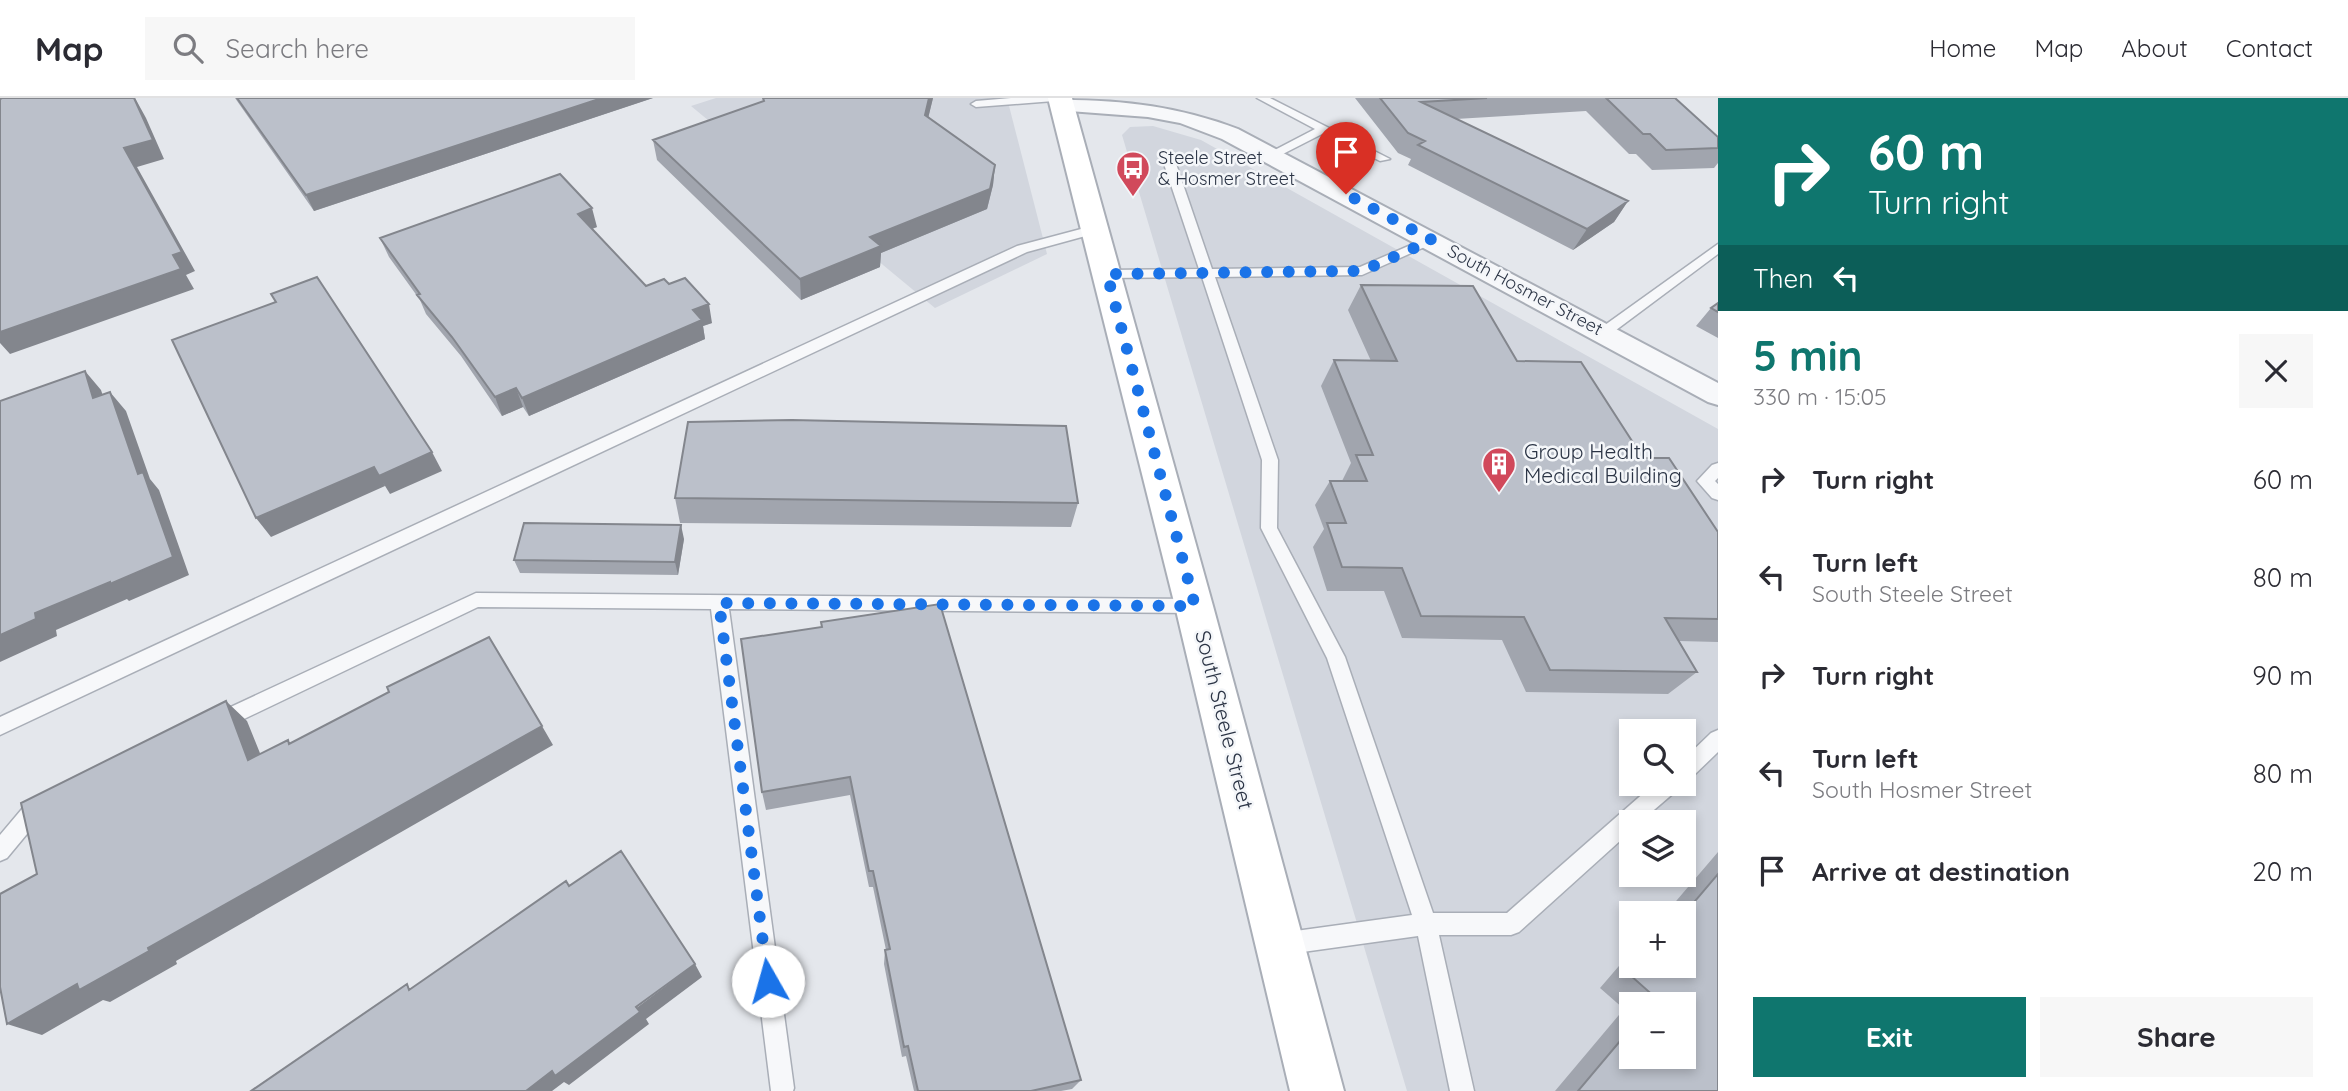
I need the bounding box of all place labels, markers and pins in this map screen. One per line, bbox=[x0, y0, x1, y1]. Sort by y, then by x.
pin bbox=[1316, 122, 1376, 194]
place label: Steele Street & Hosmer Street bbox=[1158, 146, 1295, 190]
bus stop icon: Steele Street & Hosmer Street bbox=[1114, 149, 1152, 198]
place label: Group Health Medical Building bbox=[1524, 438, 1682, 488]
building icon: Group Health Medical Building bbox=[1480, 445, 1518, 494]

